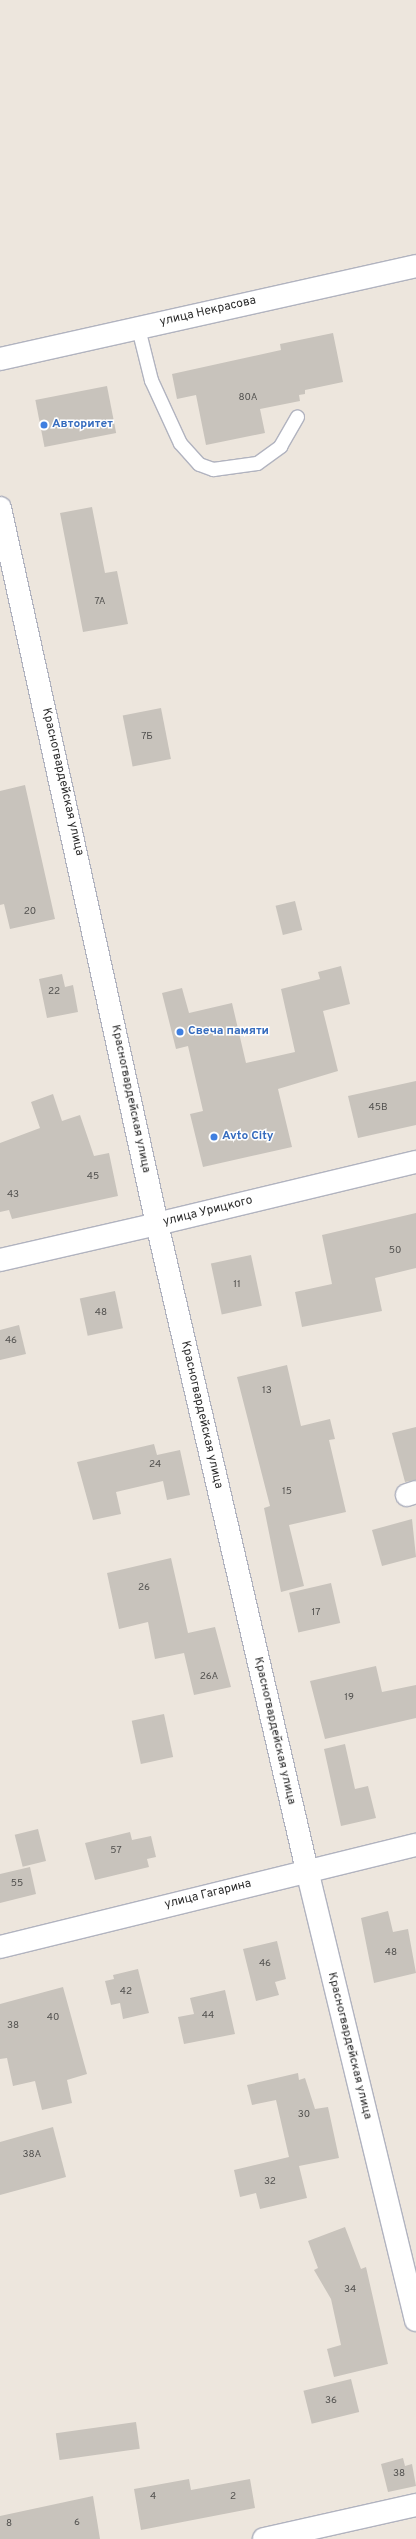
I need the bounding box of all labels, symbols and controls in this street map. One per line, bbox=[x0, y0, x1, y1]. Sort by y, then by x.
street label: улица Некрасова bbox=[158, 294, 258, 330]
house number: 80А bbox=[239, 392, 257, 404]
place label: Авторитет bbox=[52, 418, 113, 432]
marker: Авторитет bbox=[39, 420, 49, 430]
house number: 7А bbox=[95, 596, 105, 608]
street label: Красногвардейская улица bbox=[38, 707, 86, 857]
house number: 7Б bbox=[141, 731, 153, 743]
house number: 20 bbox=[24, 906, 36, 918]
house number: 22 bbox=[48, 986, 60, 998]
street label: Красногвардейская улица bbox=[107, 1024, 153, 1174]
place label: Свеча памяти bbox=[188, 1025, 269, 1039]
marker: Свеча памяти bbox=[175, 1027, 185, 1037]
house number: 45В bbox=[369, 1102, 387, 1114]
place label: Avto City bbox=[222, 1130, 274, 1144]
marker: Avto City bbox=[209, 1132, 219, 1142]
house number: 45 bbox=[87, 1171, 99, 1183]
house number: 43 bbox=[7, 1189, 19, 1201]
street label: улица Урицкого bbox=[162, 1194, 254, 1230]
house number: 50 bbox=[389, 1245, 401, 1257]
house number: 11 bbox=[233, 1279, 241, 1291]
house number: 48 bbox=[95, 1307, 107, 1319]
house number: 46 bbox=[5, 1335, 17, 1347]
street label: Красногвардейская улица bbox=[177, 1340, 225, 1490]
house number: 13 bbox=[262, 1385, 272, 1397]
house number: 24 bbox=[149, 1459, 161, 1471]
house number: 15 bbox=[282, 1486, 292, 1498]
house number: 26 bbox=[138, 1582, 150, 1594]
house number: 17 bbox=[312, 1607, 320, 1619]
street label: Красногвардейская улица bbox=[250, 1656, 298, 1806]
house number: 26А bbox=[200, 1671, 218, 1683]
house number: 19 bbox=[344, 1692, 354, 1704]
house number: 57 bbox=[110, 1845, 122, 1857]
street label: улица Гагарина bbox=[163, 1877, 253, 1913]
house number: 55 bbox=[11, 1878, 23, 1890]
house number: 48 bbox=[385, 1947, 397, 1959]
house number: 46 bbox=[259, 1958, 271, 1970]
street label: Красногвардейская улица bbox=[324, 1971, 374, 2121]
house number: 42 bbox=[120, 1986, 132, 1998]
house number: 44 bbox=[202, 2010, 214, 2022]
house number: 40 bbox=[47, 2012, 59, 2024]
house number: 38 bbox=[7, 2020, 19, 2032]
house number: 30 bbox=[298, 2109, 310, 2121]
house number: 38А bbox=[23, 2149, 41, 2161]
house number: 32 bbox=[264, 2176, 276, 2188]
house number: 34 bbox=[344, 2284, 356, 2296]
house number: 36 bbox=[325, 2395, 337, 2407]
house number: 38 bbox=[393, 2468, 405, 2480]
house number: 4 bbox=[150, 2491, 156, 2503]
house number: 2 bbox=[230, 2491, 236, 2503]
house number: 6 bbox=[74, 2517, 80, 2529]
house number: 8 bbox=[6, 2518, 12, 2530]

